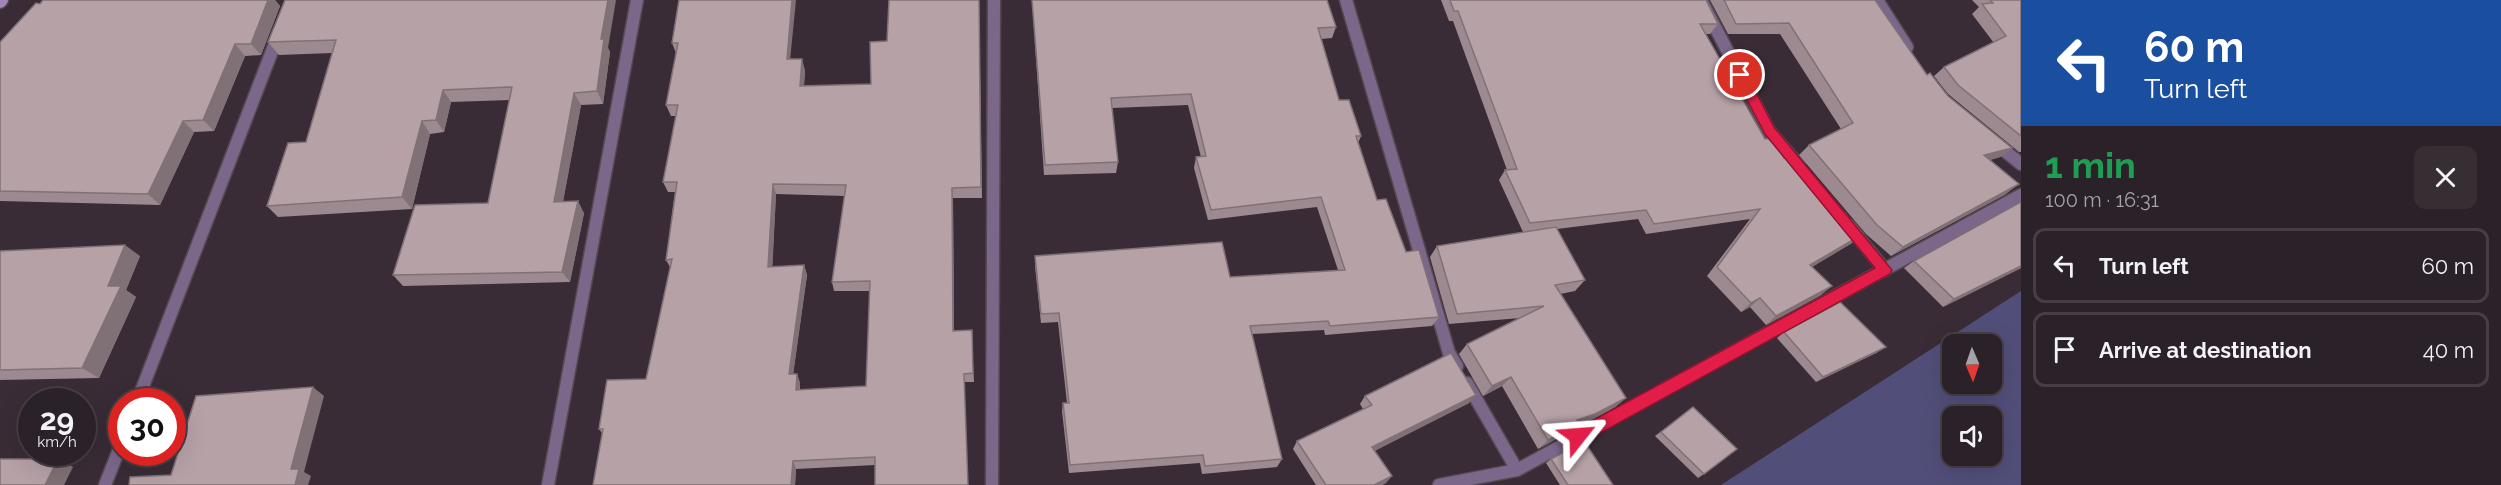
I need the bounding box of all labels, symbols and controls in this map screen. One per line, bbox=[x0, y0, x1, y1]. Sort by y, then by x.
text: 60 m bbox=[2144, 23, 2244, 72]
icon: left bbox=[2045, 24, 2123, 102]
pin bbox=[1714, 49, 1765, 100]
icon: arrive bbox=[1723, 58, 1756, 91]
text: Turn left bbox=[2144, 73, 2247, 104]
text: 1 min bbox=[2045, 144, 2136, 186]
button: close bbox=[2414, 146, 2477, 209]
text: 100 m · 16:31 bbox=[2045, 188, 2159, 212]
icon: left bbox=[2048, 249, 2081, 282]
text: Turn left bbox=[2099, 253, 2189, 279]
text: 60 m bbox=[2421, 253, 2474, 279]
icon: arrive bbox=[2048, 333, 2081, 366]
north arrow bbox=[1942, 334, 2002, 394]
map controls bbox=[1942, 334, 2002, 466]
text: Arrive at destination bbox=[2099, 337, 2312, 363]
text: 40 m bbox=[2423, 337, 2474, 363]
speed limit sign: 30 bbox=[108, 388, 186, 466]
text: 29 bbox=[40, 402, 74, 437]
position arrow bbox=[1546, 404, 1610, 468]
button: sound bbox=[1942, 406, 2002, 466]
text: km/h bbox=[37, 433, 77, 451]

